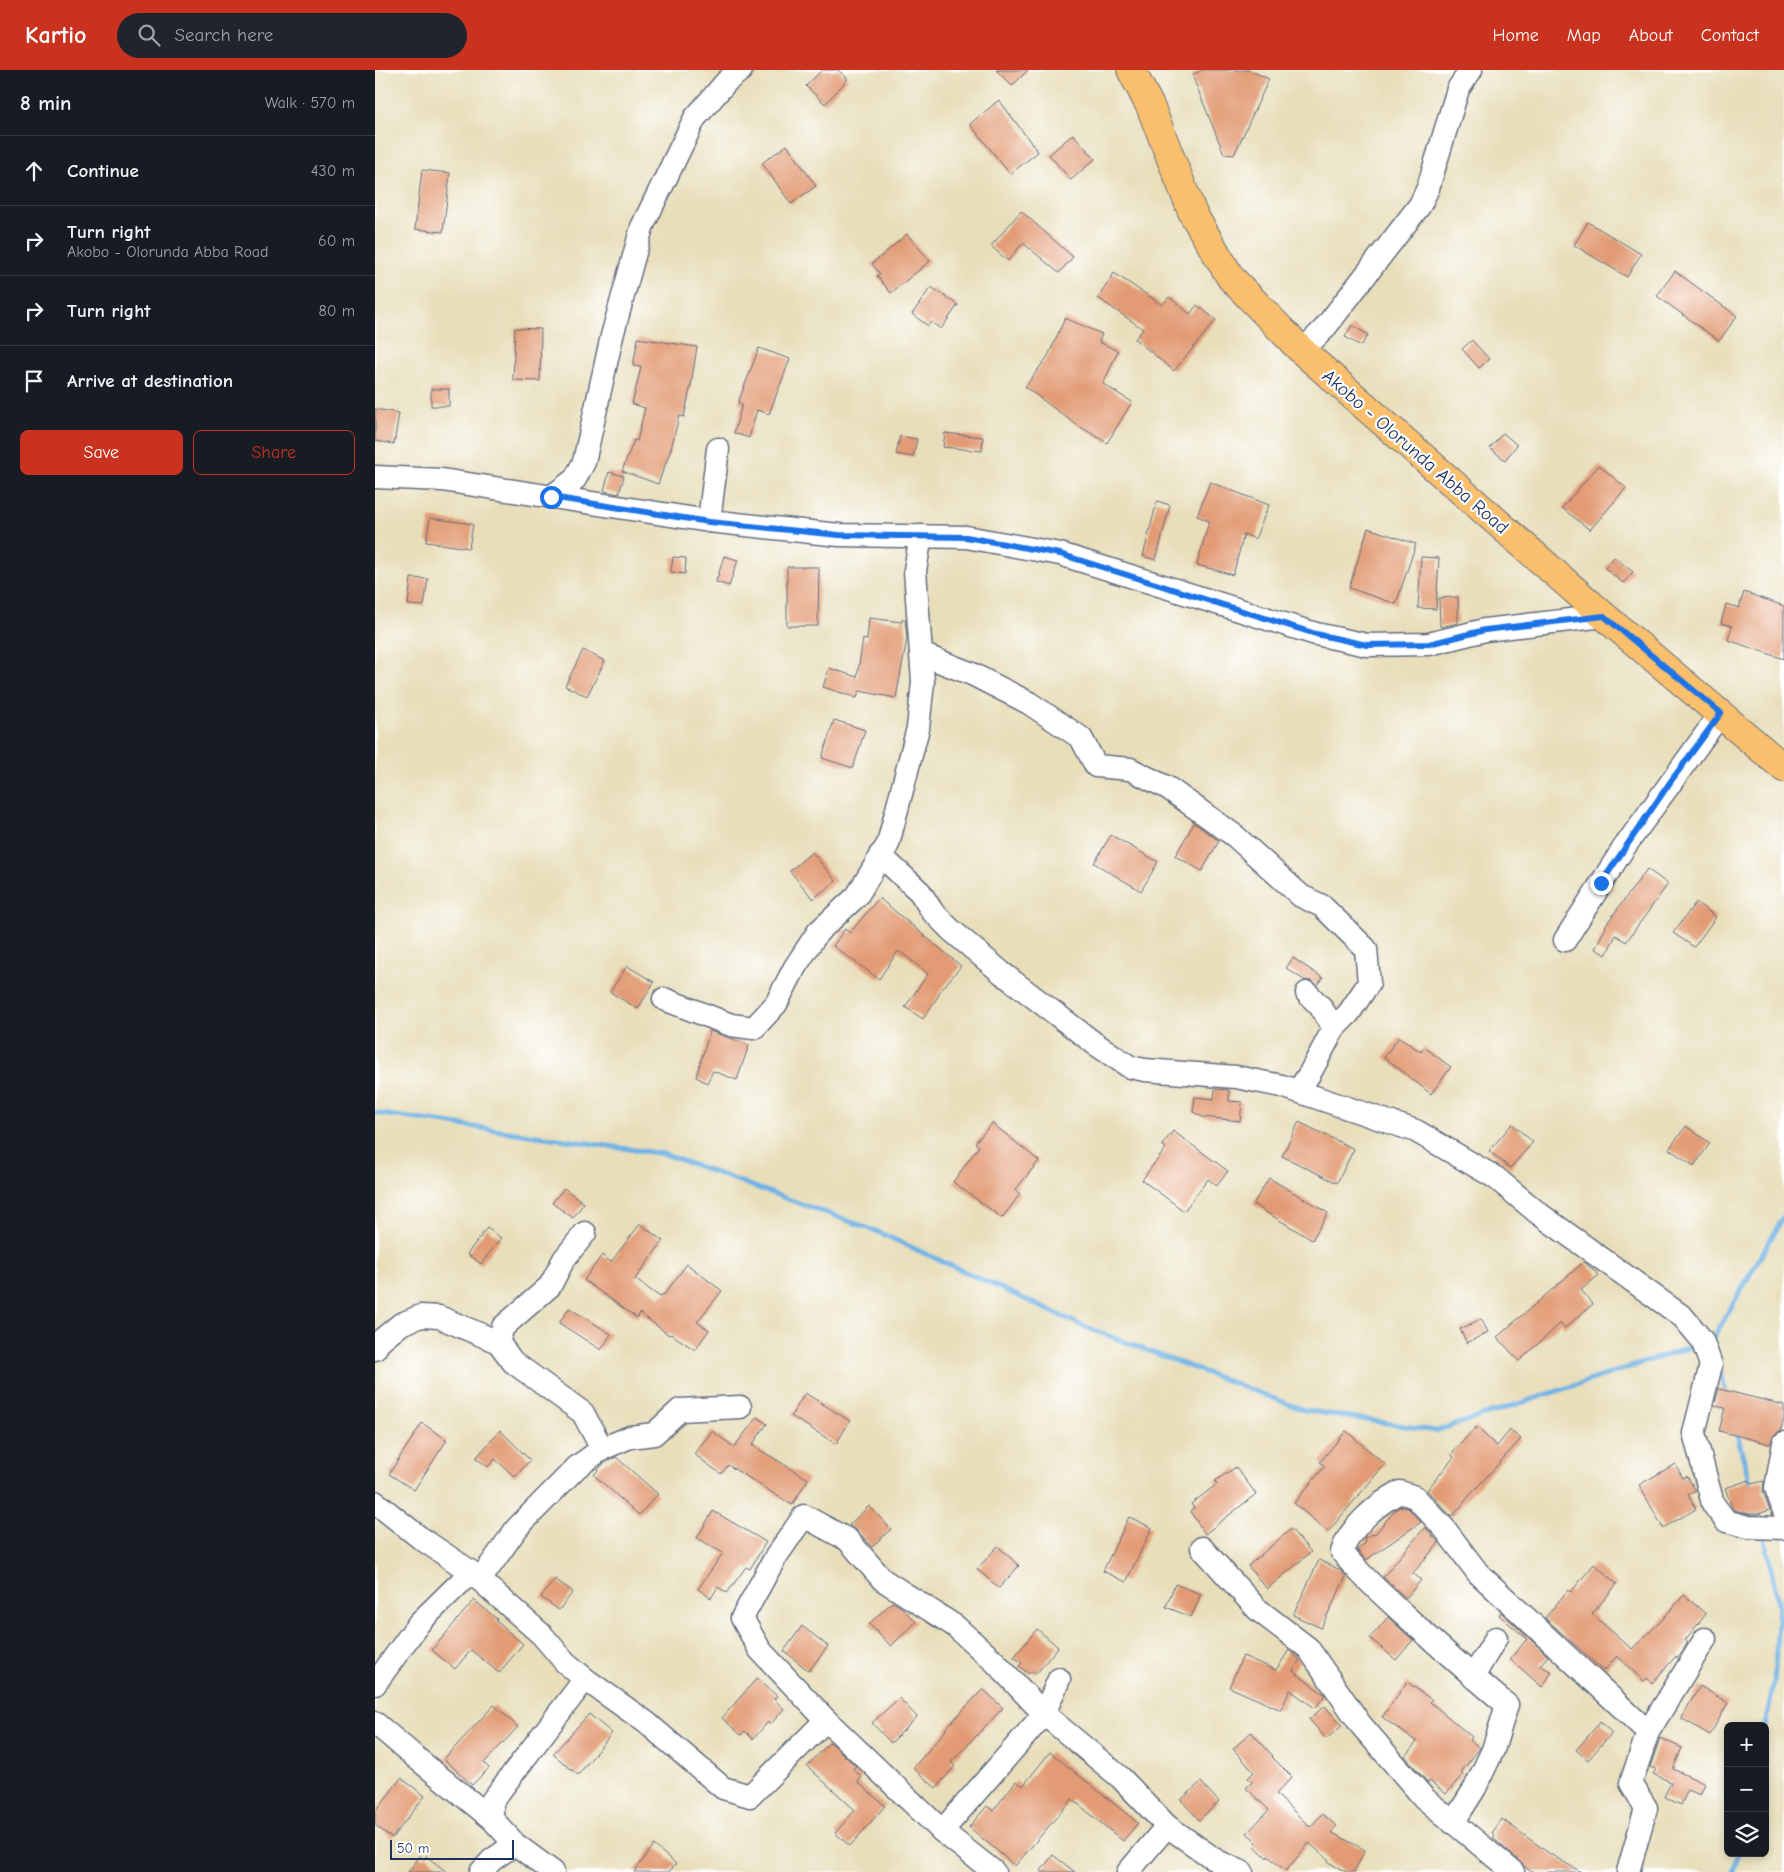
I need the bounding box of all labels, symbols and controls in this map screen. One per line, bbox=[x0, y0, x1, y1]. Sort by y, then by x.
search box bbox=[117, 13, 467, 58]
text: Kartio bbox=[25, 21, 87, 49]
icon: search bbox=[135, 21, 163, 49]
text: Search here bbox=[175, 24, 273, 46]
text: Home bbox=[1492, 25, 1539, 46]
text: Map bbox=[1567, 25, 1601, 46]
text: About bbox=[1629, 25, 1673, 46]
text: Contact bbox=[1701, 25, 1759, 46]
text: 8 min bbox=[20, 91, 71, 115]
text: Walk · 570 m bbox=[265, 94, 355, 112]
icon: ahead bbox=[20, 157, 48, 185]
text: Continue bbox=[67, 160, 139, 182]
text: 430 m bbox=[311, 162, 355, 180]
text: Turn right bbox=[67, 221, 151, 243]
icon: right bbox=[20, 227, 48, 255]
text: 60 m bbox=[318, 232, 355, 250]
text: Akobo - Olorunda Abba Road bbox=[67, 243, 269, 261]
icon: right bbox=[20, 297, 48, 325]
text: Turn right bbox=[67, 300, 151, 322]
text: 80 m bbox=[318, 302, 355, 320]
street label: Akobo - Olorunda Abba Road bbox=[1318, 365, 1513, 539]
icon: arrive bbox=[20, 367, 48, 395]
text: Arrive at destination bbox=[67, 370, 233, 392]
button: Save bbox=[20, 430, 183, 475]
button: Share bbox=[193, 430, 355, 475]
route start bbox=[540, 486, 563, 509]
route end bbox=[1590, 872, 1613, 895]
map controls bbox=[1724, 1722, 1769, 1857]
button: + bbox=[1724, 1722, 1769, 1767]
button: − bbox=[1724, 1767, 1769, 1812]
button: layers bbox=[1724, 1812, 1769, 1857]
scale bar bbox=[390, 1837, 514, 1860]
text: 50 m bbox=[397, 1840, 429, 1857]

